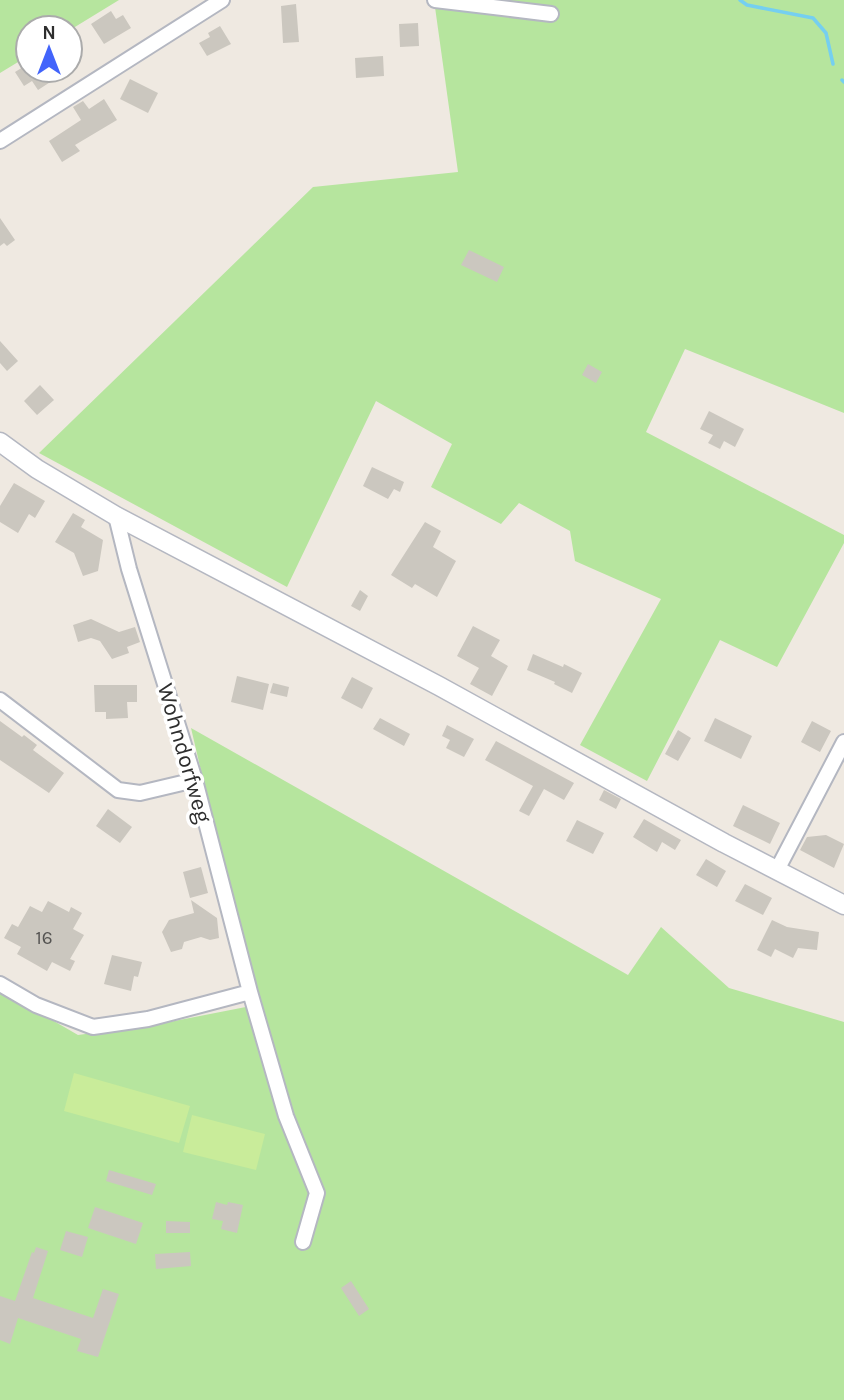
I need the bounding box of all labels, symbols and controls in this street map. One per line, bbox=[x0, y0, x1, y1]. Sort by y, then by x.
north arrow bbox=[14, 14, 84, 84]
text: N bbox=[42, 22, 56, 44]
street label: Wohndorfweg bbox=[152, 680, 217, 826]
house number: 16 bbox=[35, 927, 53, 949]

